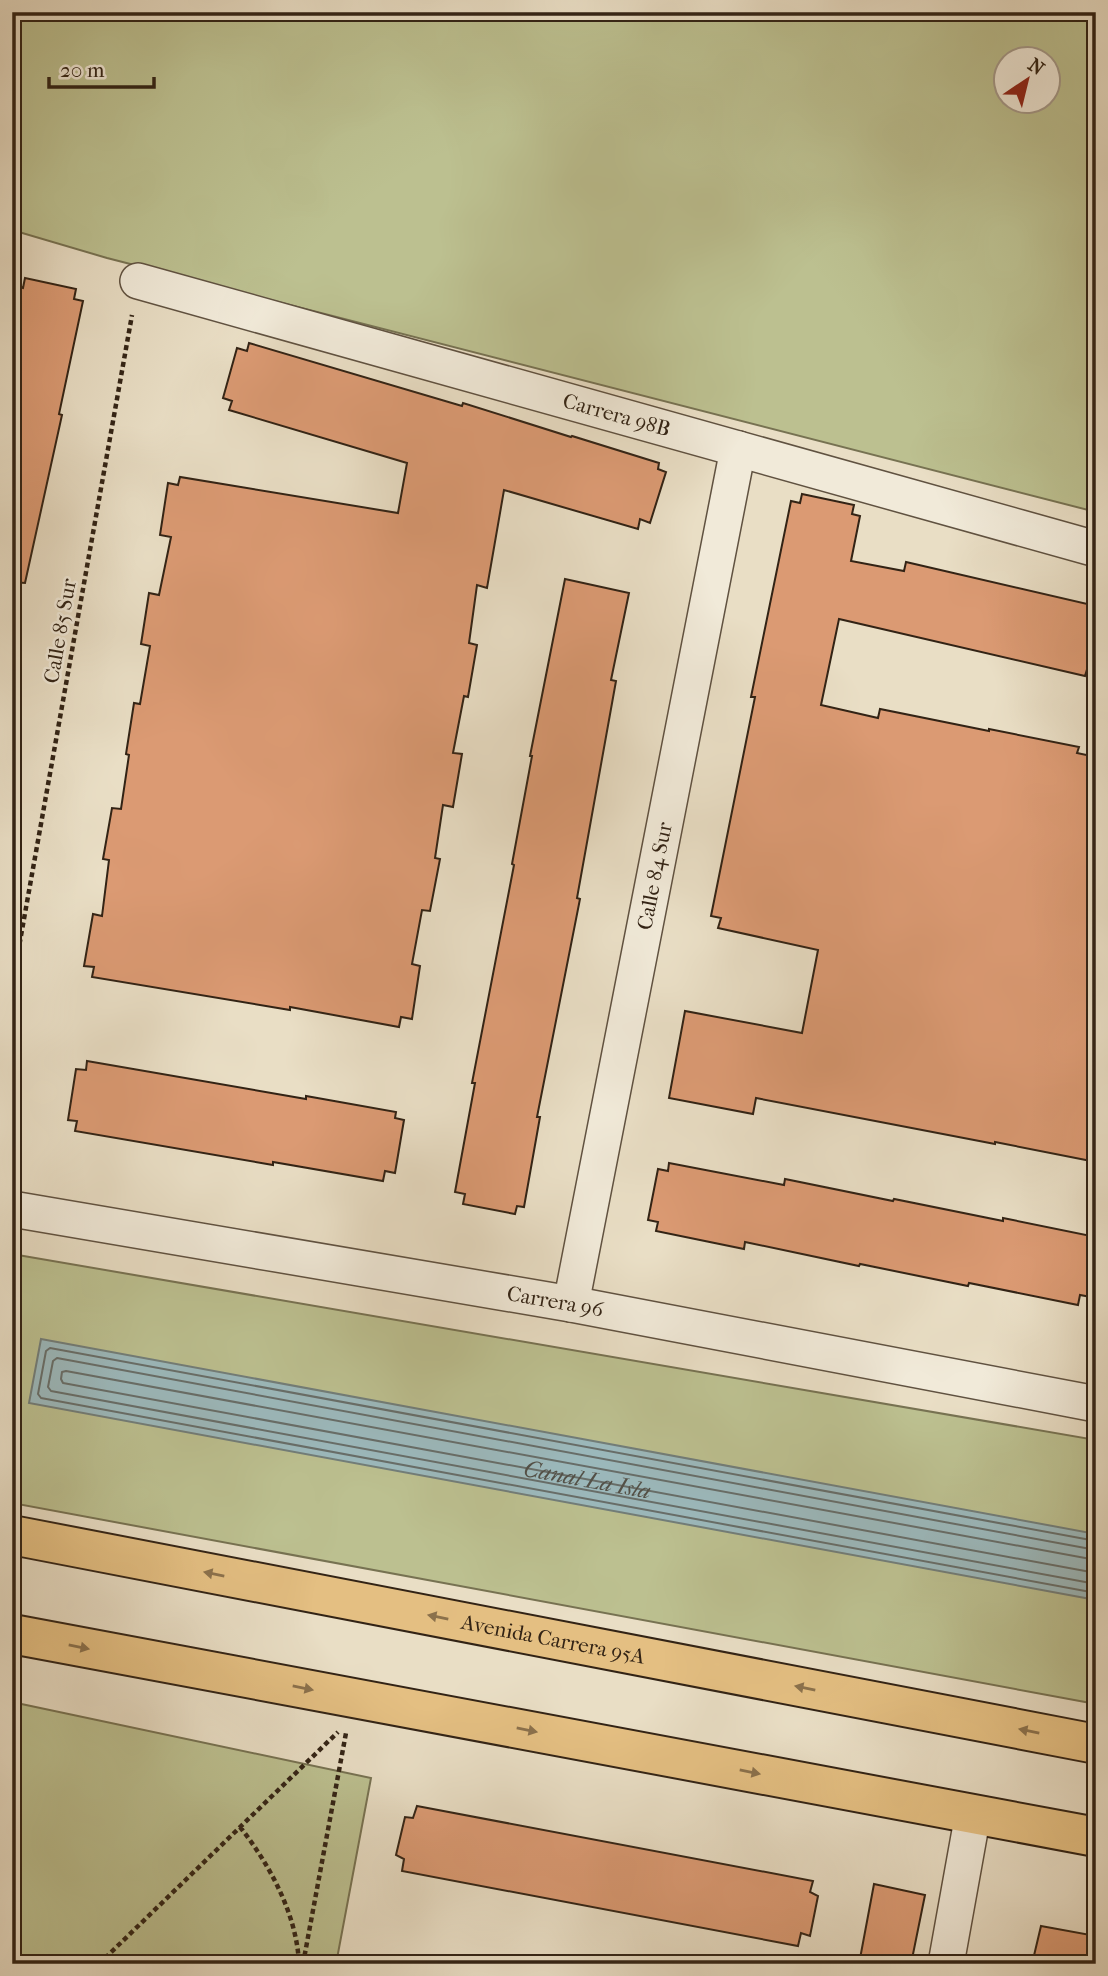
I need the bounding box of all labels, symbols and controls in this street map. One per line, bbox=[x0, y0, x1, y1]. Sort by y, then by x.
scale bar bbox=[49, 46, 154, 90]
north arrow bbox=[992, 46, 1062, 116]
text: N bbox=[1024, 54, 1049, 80]
text: 20 m bbox=[60, 58, 105, 82]
street label: Carrera 98B bbox=[560, 388, 673, 441]
street label: Calle 85 Sur bbox=[39, 577, 81, 685]
street label: Calle 84 Sur bbox=[632, 820, 677, 932]
street label: Carrera 96 bbox=[505, 1281, 606, 1322]
water label: Canal La Isla bbox=[522, 1455, 653, 1504]
one-way arrow bbox=[203, 1568, 225, 1579]
street label: Avenida Carrera 95A bbox=[458, 1610, 647, 1669]
one-way arrow bbox=[427, 1611, 449, 1622]
one-way arrow bbox=[68, 1641, 90, 1652]
one-way arrow bbox=[794, 1682, 816, 1693]
one-way arrow bbox=[292, 1683, 314, 1694]
one-way arrow bbox=[516, 1725, 538, 1736]
one-way arrow bbox=[1018, 1725, 1040, 1736]
one-way arrow bbox=[739, 1767, 761, 1778]

